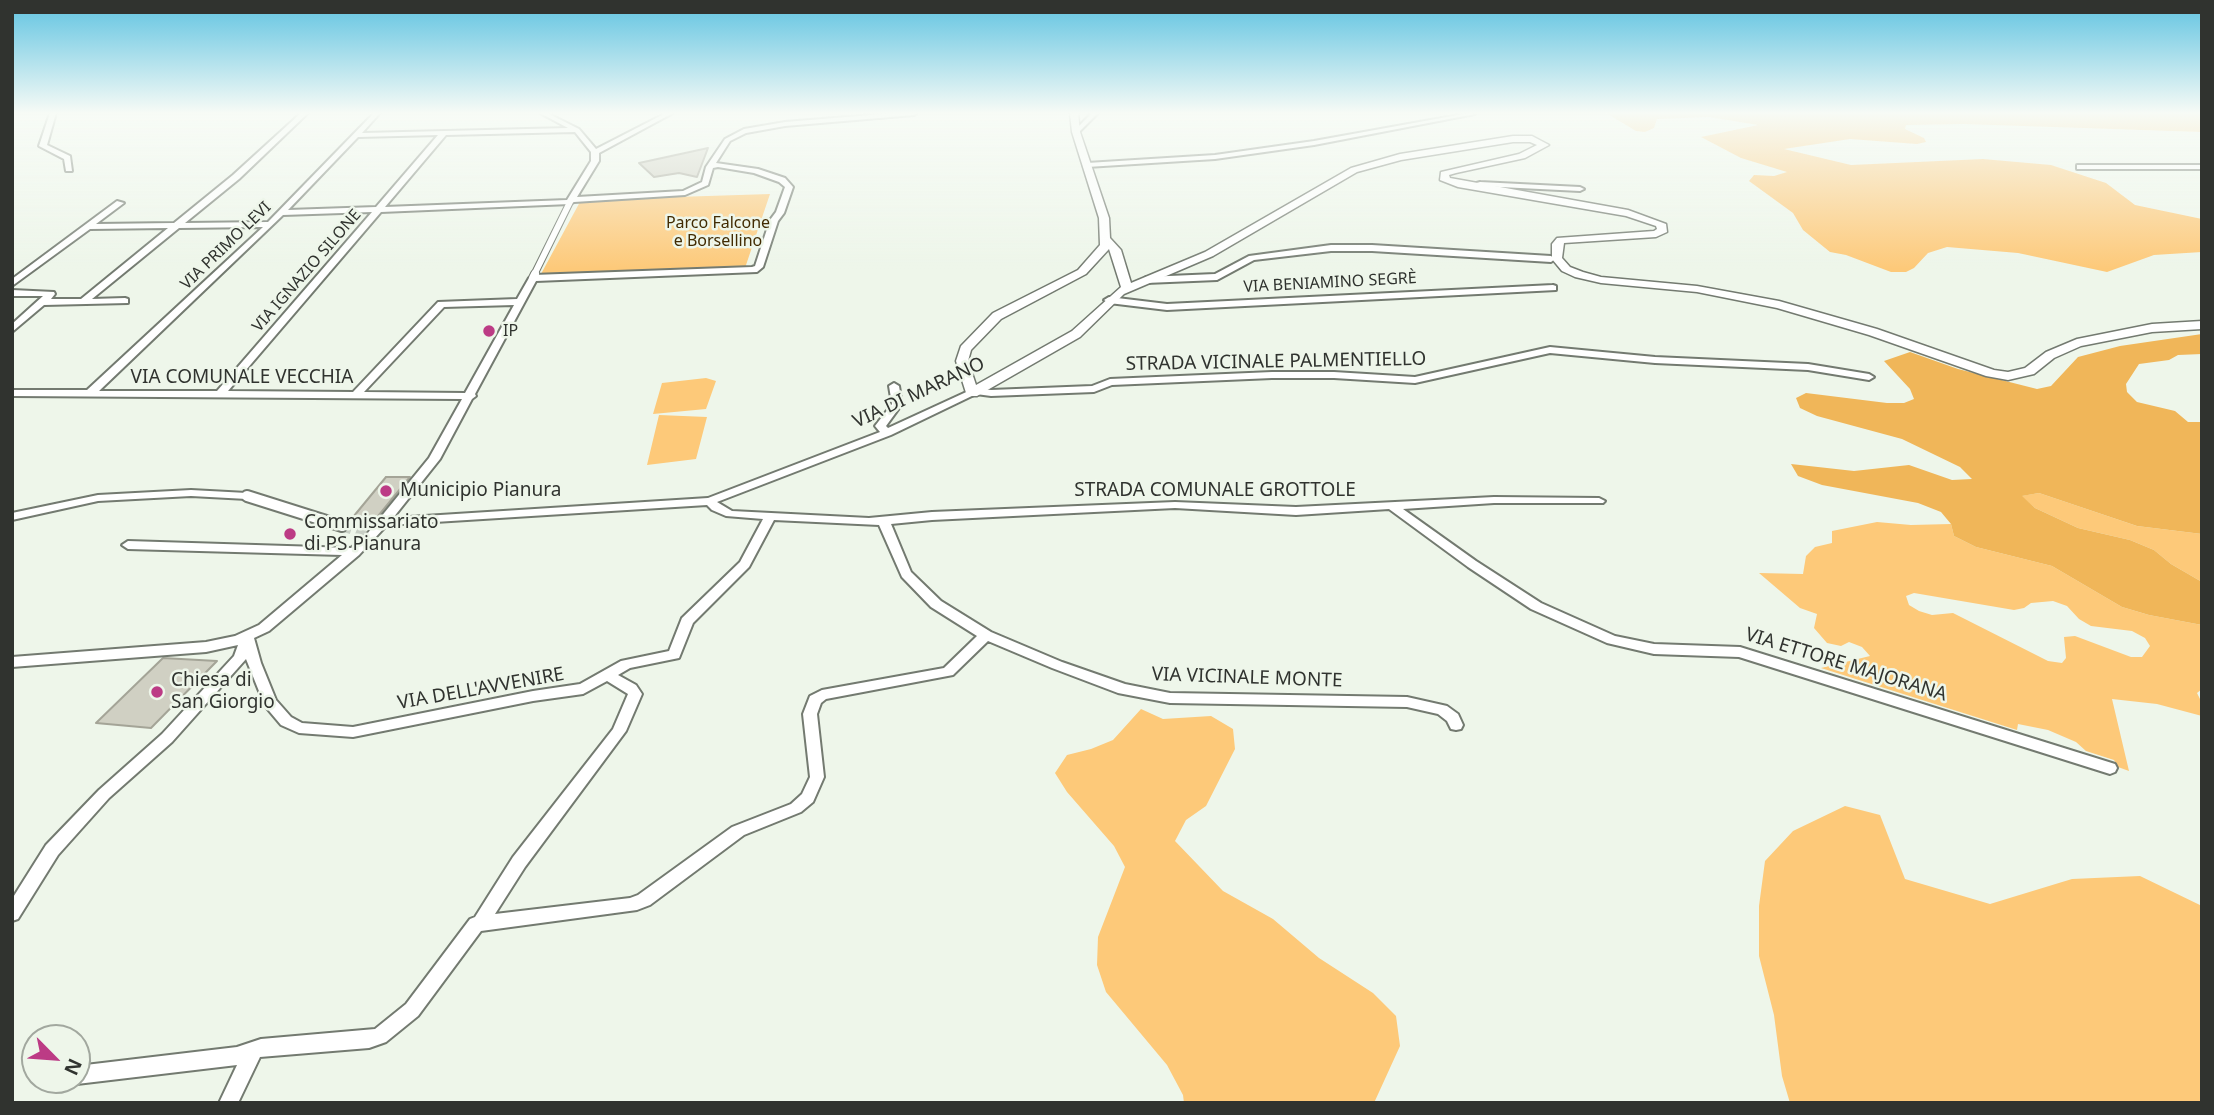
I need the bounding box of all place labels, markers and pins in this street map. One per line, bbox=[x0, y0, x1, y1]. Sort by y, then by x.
place label: IP bbox=[503, 321, 518, 341]
marker: IP bbox=[481, 323, 497, 339]
place label: Municipio Pianura bbox=[400, 480, 561, 502]
marker: Municipio Pianura bbox=[378, 483, 394, 499]
place label: Commissariato di PS Pianura bbox=[304, 512, 439, 556]
marker: Commissariato di PS Pianura bbox=[282, 526, 298, 542]
place label: Chiesa di San Giorgio bbox=[171, 670, 275, 714]
marker: Chiesa di San Giorgio bbox=[149, 684, 165, 700]

